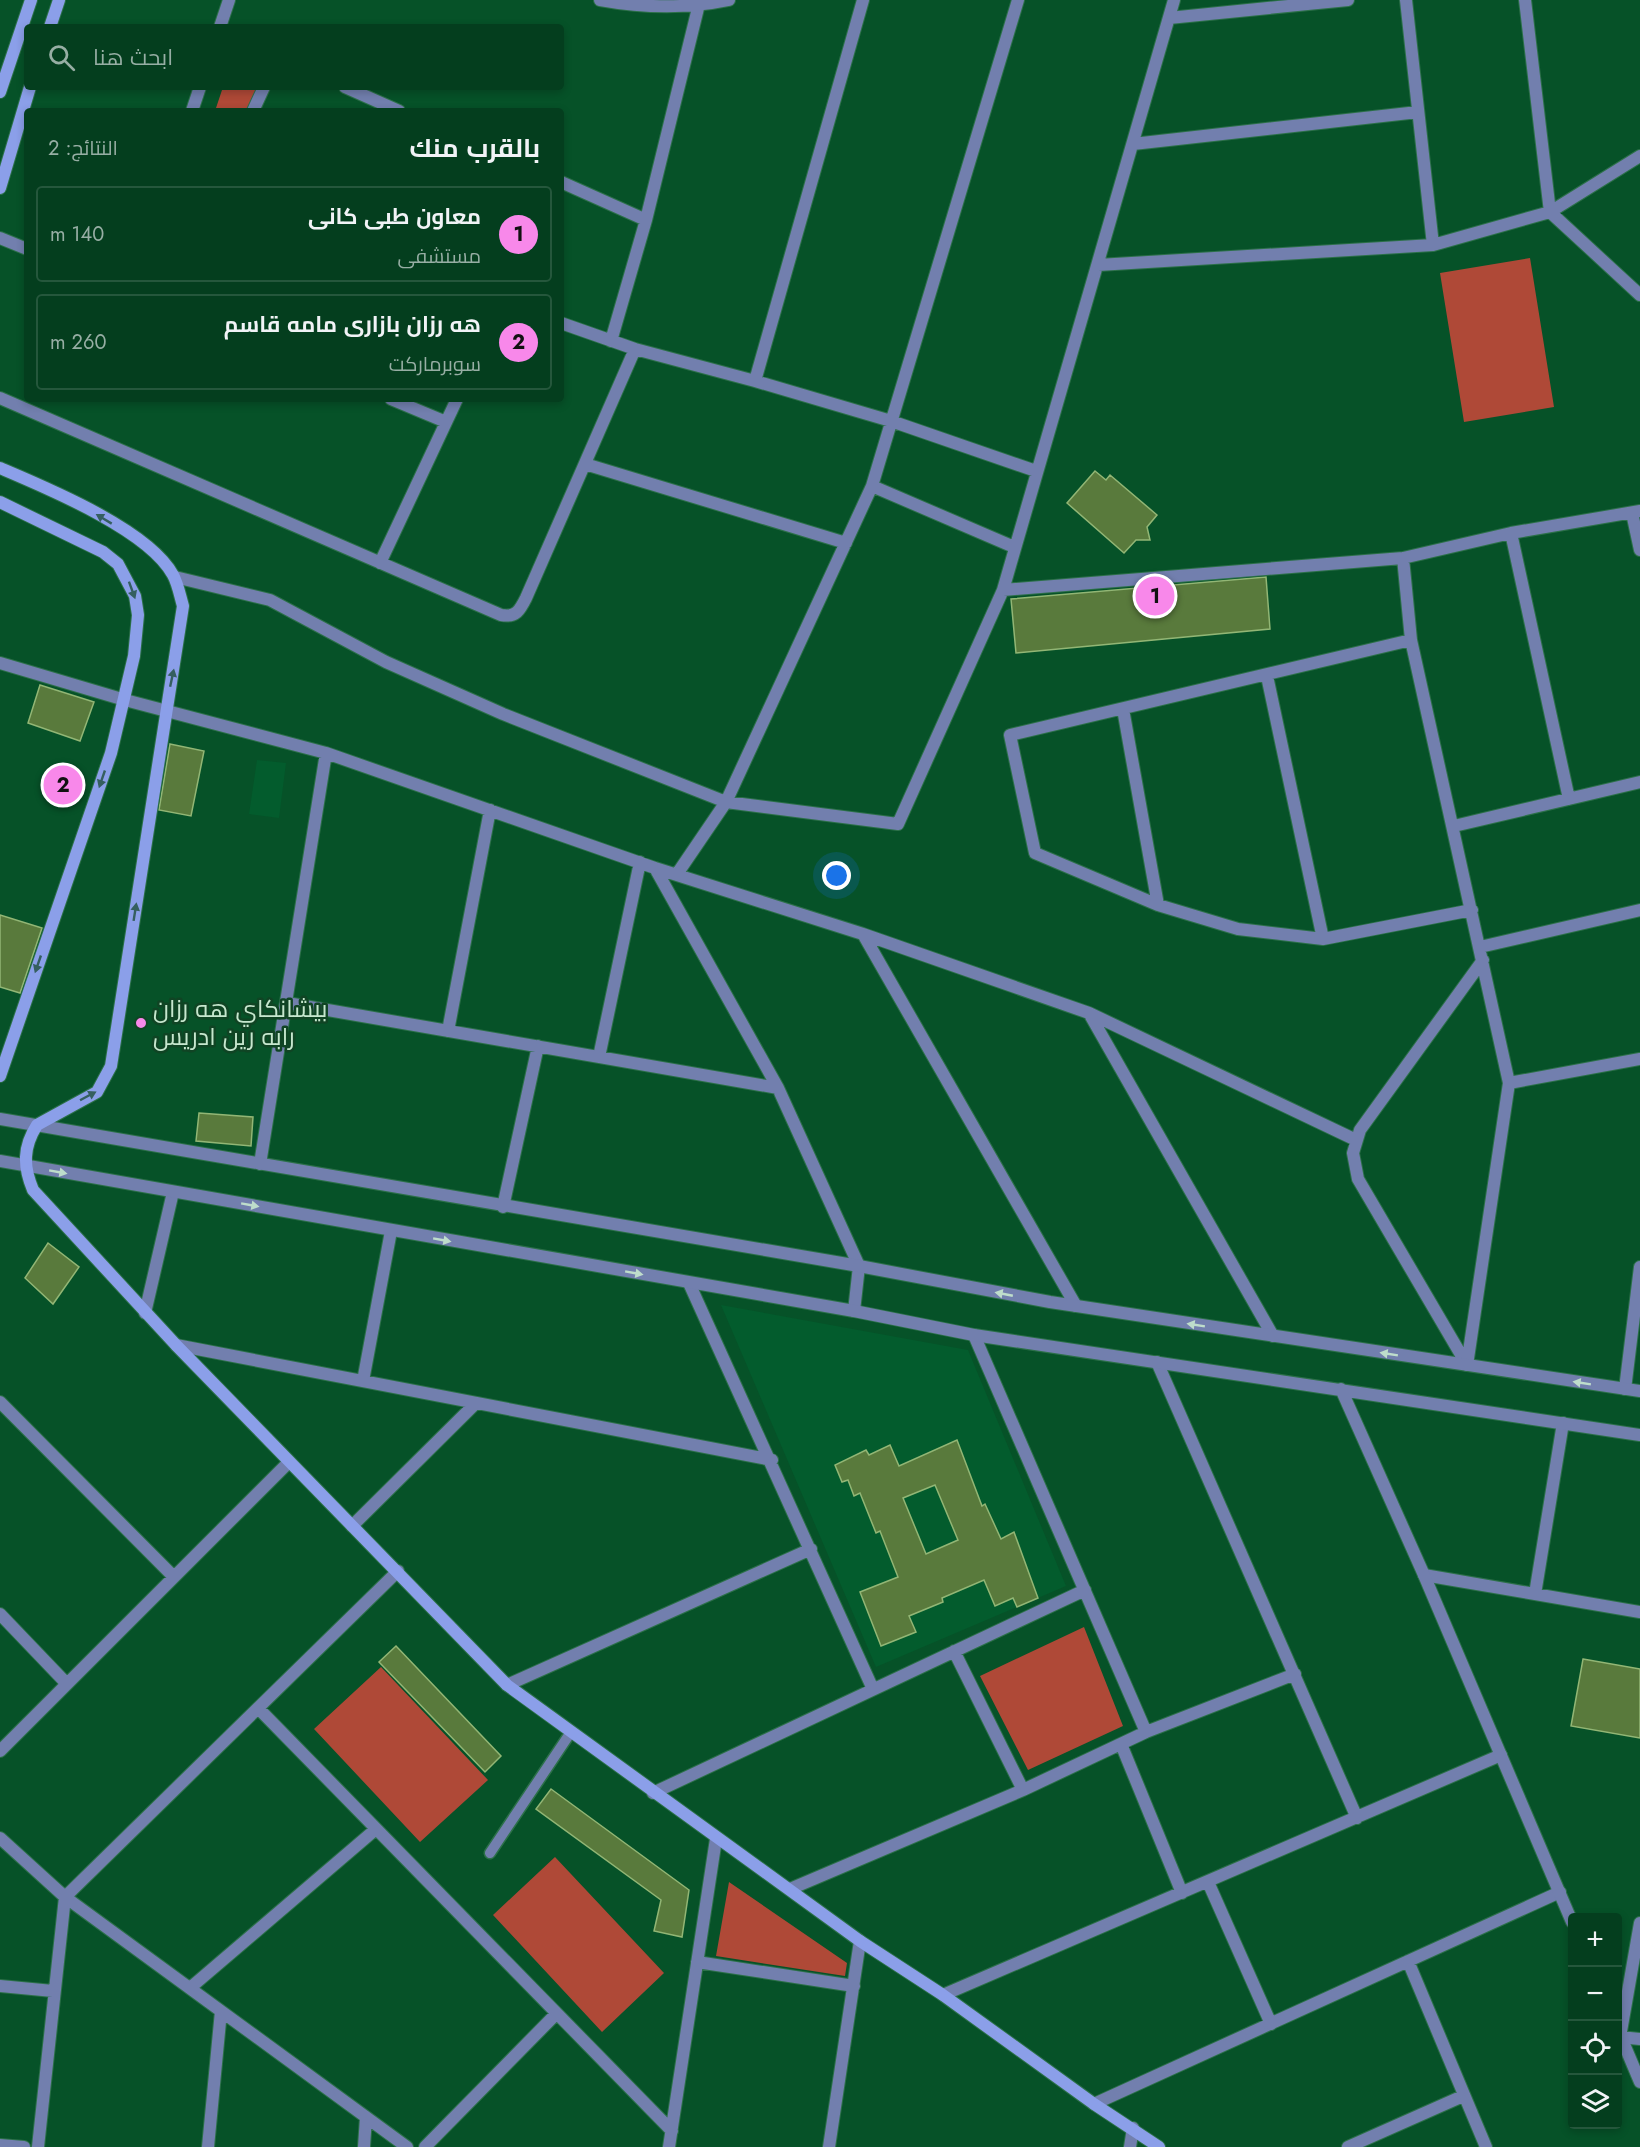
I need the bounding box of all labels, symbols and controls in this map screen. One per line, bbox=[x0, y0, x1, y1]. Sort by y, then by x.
search box bbox=[24, 24, 564, 90]
icon: search bbox=[45, 41, 78, 74]
text: ابحث هنا bbox=[93, 41, 173, 73]
text: بالقرب منك bbox=[410, 129, 540, 167]
text: النتائج: 2 bbox=[48, 134, 118, 163]
text: معاون طبی کانی bbox=[308, 200, 481, 232]
text: 140 m bbox=[50, 220, 104, 249]
text: 1 bbox=[513, 220, 524, 249]
text: مستشفى bbox=[397, 242, 481, 271]
text: هه رزان بازارى مامه قاسم bbox=[224, 308, 481, 340]
text: 260 m bbox=[50, 328, 107, 357]
text: 2 bbox=[512, 328, 525, 357]
text: سوبرماركت bbox=[389, 350, 481, 379]
one-way arrow bbox=[96, 514, 112, 525]
pin: 1 bbox=[1136, 574, 1174, 618]
one-way arrow bbox=[127, 581, 137, 599]
one-way arrow bbox=[168, 668, 178, 687]
pin: 2 bbox=[44, 762, 82, 808]
one-way arrow bbox=[96, 770, 106, 788]
your location bbox=[822, 861, 851, 890]
one-way arrow bbox=[131, 902, 140, 921]
one-way arrow bbox=[33, 955, 43, 973]
place label: بيشانكاي هه رزان رابه رين ادريس bbox=[153, 991, 327, 1054]
marker: بيشانكاي هه رزان رابه رين ادريس bbox=[134, 1016, 148, 1030]
one-way arrow bbox=[80, 1091, 97, 1101]
one-way arrow bbox=[48, 1168, 67, 1177]
one-way arrow bbox=[240, 1201, 259, 1210]
one-way arrow bbox=[432, 1235, 451, 1244]
one-way arrow bbox=[624, 1269, 643, 1278]
one-way arrow bbox=[994, 1289, 1013, 1298]
one-way arrow bbox=[1187, 1320, 1206, 1329]
one-way arrow bbox=[1380, 1349, 1399, 1358]
one-way arrow bbox=[1573, 1378, 1592, 1387]
map controls bbox=[1568, 1913, 1622, 2129]
button: + bbox=[1568, 1913, 1622, 1967]
button: − bbox=[1568, 1967, 1622, 2021]
button: locate bbox=[1568, 2021, 1622, 2075]
button: layers bbox=[1568, 2075, 1622, 2129]

